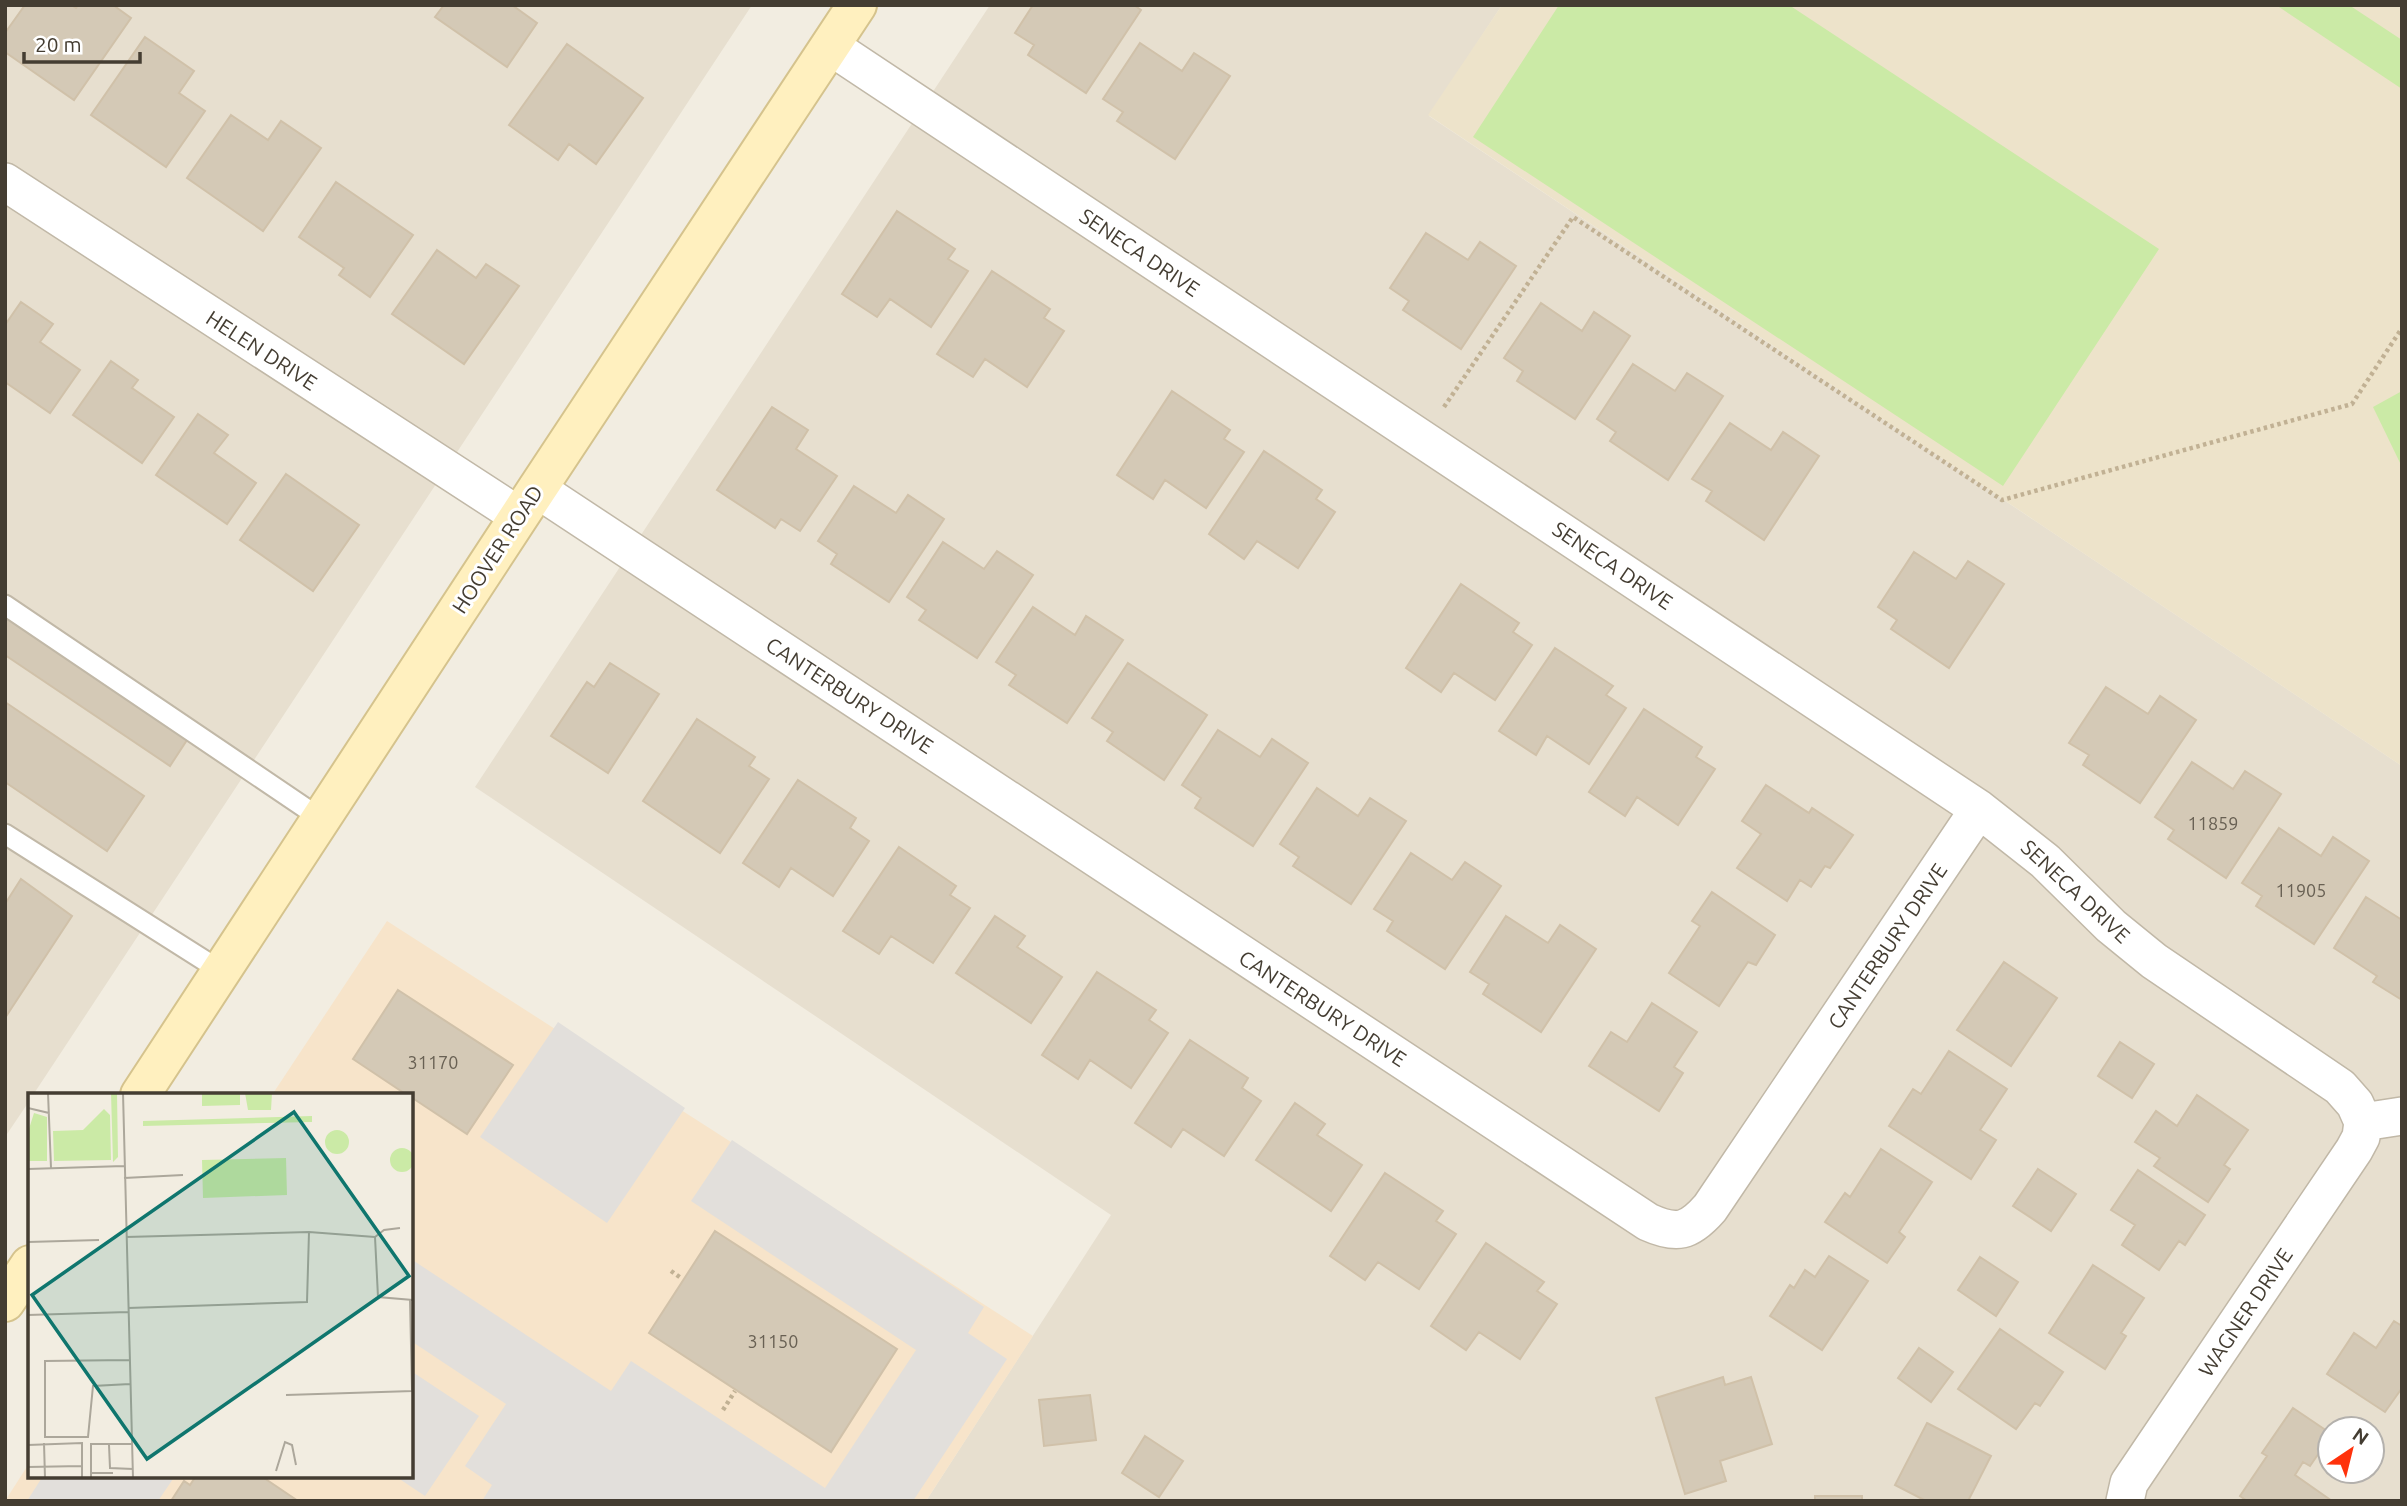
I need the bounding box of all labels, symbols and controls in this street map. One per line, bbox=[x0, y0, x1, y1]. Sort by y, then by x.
scale bar bbox=[24, 21, 140, 65]
text: 20 m bbox=[35, 32, 82, 56]
street label: SENECA DRIVE bbox=[1075, 203, 1205, 301]
street label: HELEN DRIVE bbox=[202, 305, 322, 395]
street label: HOOVER ROAD bbox=[447, 481, 547, 617]
street label: SENECA DRIVE bbox=[1548, 516, 1678, 614]
street label: CANTERBURY DRIVE bbox=[762, 632, 938, 758]
house number: 11859 bbox=[2188, 813, 2238, 833]
street label: SENECA DRIVE bbox=[2017, 835, 2135, 947]
street label: CANTERBURY DRIVE bbox=[1823, 859, 1951, 1033]
house number: 11905 bbox=[2276, 880, 2326, 900]
street label: CANTERBURY DRIVE bbox=[1235, 945, 1411, 1071]
house number: 31170 bbox=[408, 1052, 458, 1072]
inset map bbox=[28, 1093, 413, 1478]
street label: WAGNER DRIVE bbox=[2193, 1243, 2297, 1381]
house number: 31150 bbox=[748, 1331, 798, 1351]
north arrow bbox=[2316, 1415, 2386, 1485]
text: N bbox=[2349, 1423, 2373, 1449]

